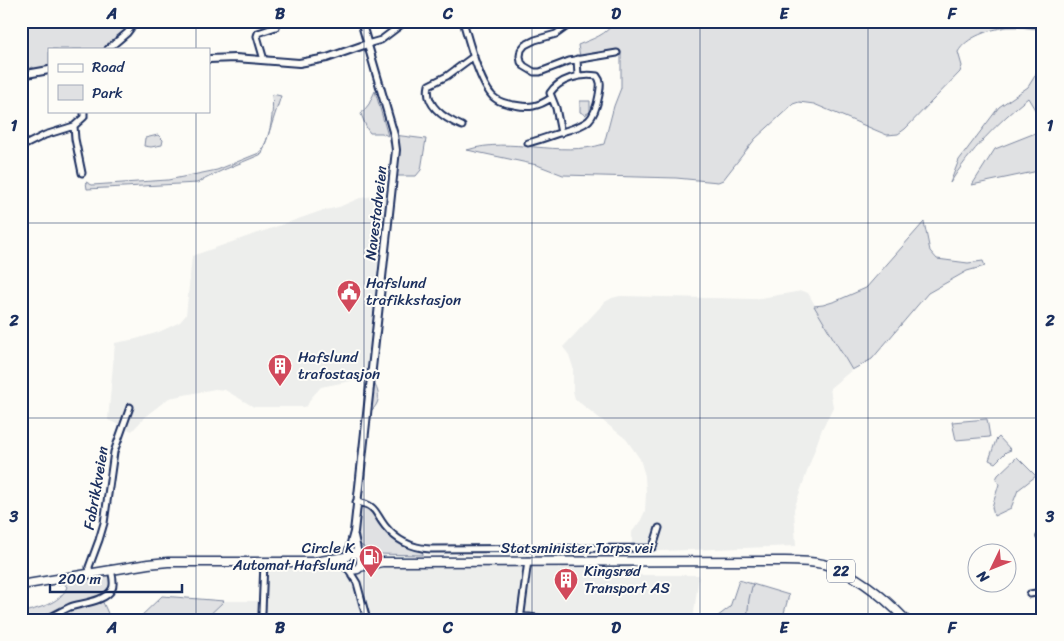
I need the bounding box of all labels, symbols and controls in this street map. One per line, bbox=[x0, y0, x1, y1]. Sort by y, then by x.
text: A bbox=[106, 0, 117, 28]
text: B bbox=[275, 0, 286, 28]
text: C bbox=[442, 0, 454, 28]
text: D bbox=[611, 0, 621, 28]
text: E bbox=[780, 0, 790, 28]
text: F bbox=[947, 0, 958, 28]
legend bbox=[48, 48, 210, 112]
text: Road bbox=[92, 54, 125, 80]
text: Park bbox=[92, 80, 123, 106]
text: 1 bbox=[11, 111, 18, 140]
text: 1 bbox=[1047, 111, 1054, 140]
street label: Navestadveien bbox=[357, 164, 395, 262]
place label: Hafslund trafikkstasjon bbox=[366, 270, 461, 313]
public building icon: Hafslund trafikkstasjon bbox=[336, 279, 362, 313]
text: 2 bbox=[8, 306, 19, 335]
text: 2 bbox=[1044, 306, 1055, 335]
place label: Hafslund trafostasjon bbox=[298, 344, 380, 387]
building icon: Hafslund trafostasjon bbox=[267, 353, 293, 387]
street label: Fabrikkveien bbox=[76, 444, 116, 532]
text: 3 bbox=[9, 502, 19, 531]
text: 3 bbox=[1045, 502, 1055, 531]
place label: Circle K Automat Hafslund bbox=[232, 535, 355, 578]
street label: Statsminister Torps vei bbox=[501, 535, 654, 561]
fuel station icon: Circle K Automat Hafslund bbox=[358, 544, 384, 578]
north arrow bbox=[966, 544, 1016, 594]
place label: Kingsrød Transport AS bbox=[584, 558, 670, 601]
road number: 22 bbox=[827, 560, 855, 582]
scale bar bbox=[50, 561, 182, 593]
text: N bbox=[970, 564, 996, 589]
text: 200 m bbox=[58, 566, 102, 592]
building icon: Kingsrød Transport AS bbox=[553, 567, 579, 601]
text: A bbox=[106, 613, 117, 641]
text: B bbox=[275, 613, 286, 641]
text: C bbox=[442, 613, 454, 641]
text: D bbox=[611, 613, 621, 641]
text: E bbox=[780, 613, 790, 641]
text: F bbox=[947, 613, 958, 641]

